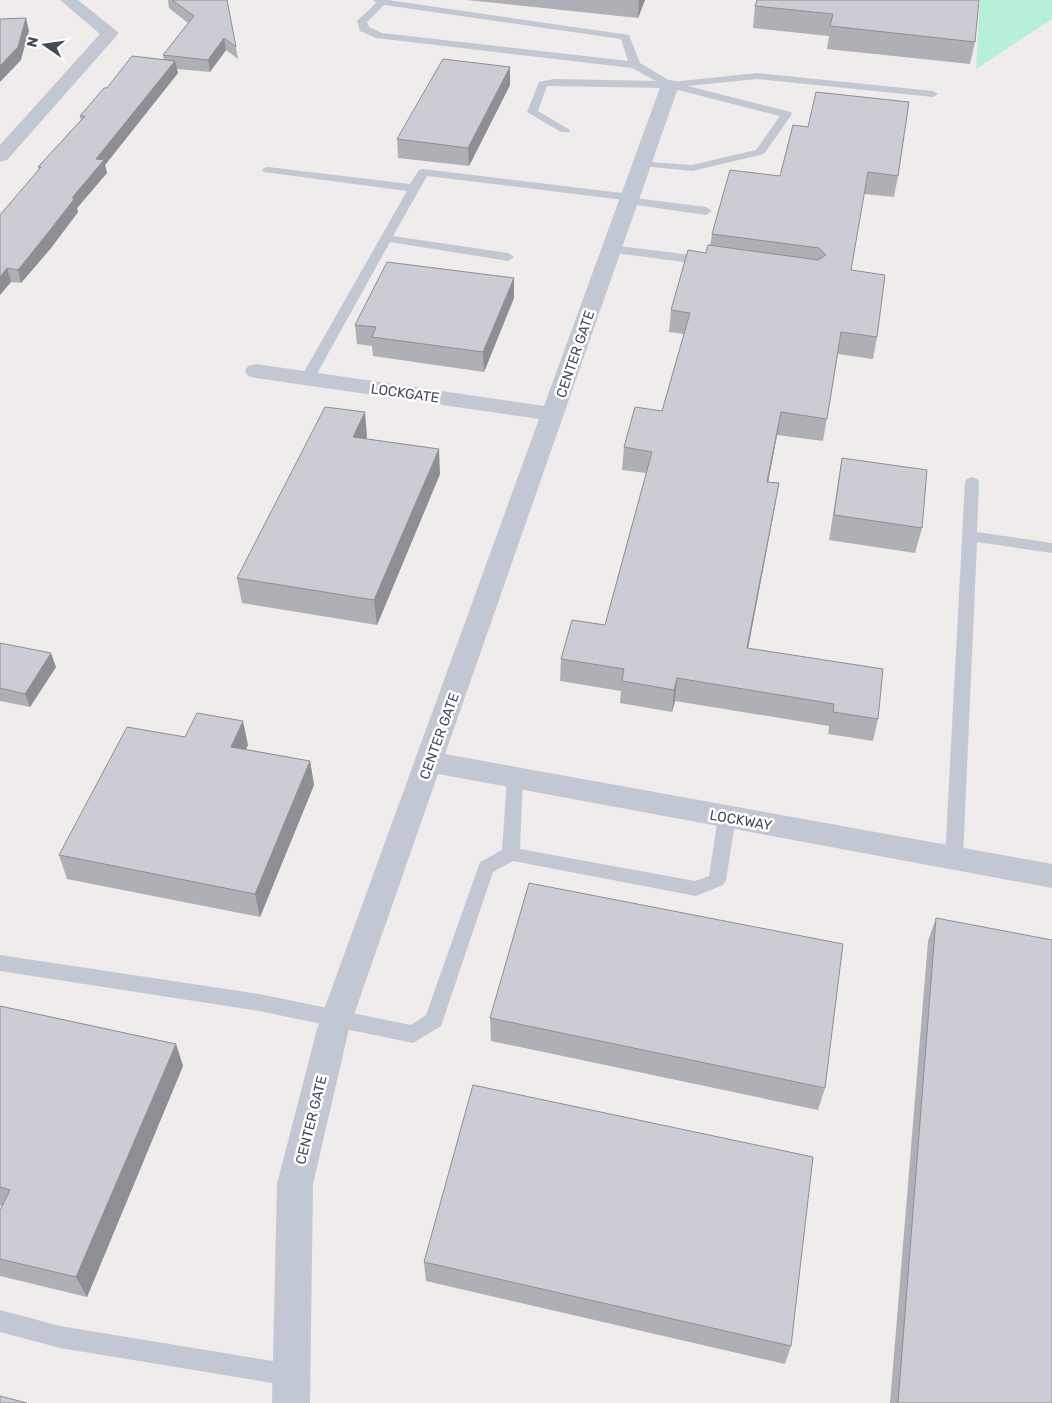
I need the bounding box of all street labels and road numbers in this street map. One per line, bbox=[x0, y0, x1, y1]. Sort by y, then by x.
street label: CENTER GATE bbox=[553, 308, 598, 400]
street label: LOCKGATE bbox=[370, 380, 440, 407]
street label: CENTER GATE bbox=[416, 691, 463, 782]
street label: LOCKWAY bbox=[708, 807, 774, 834]
street label: CENTER GATE bbox=[292, 1074, 331, 1166]

